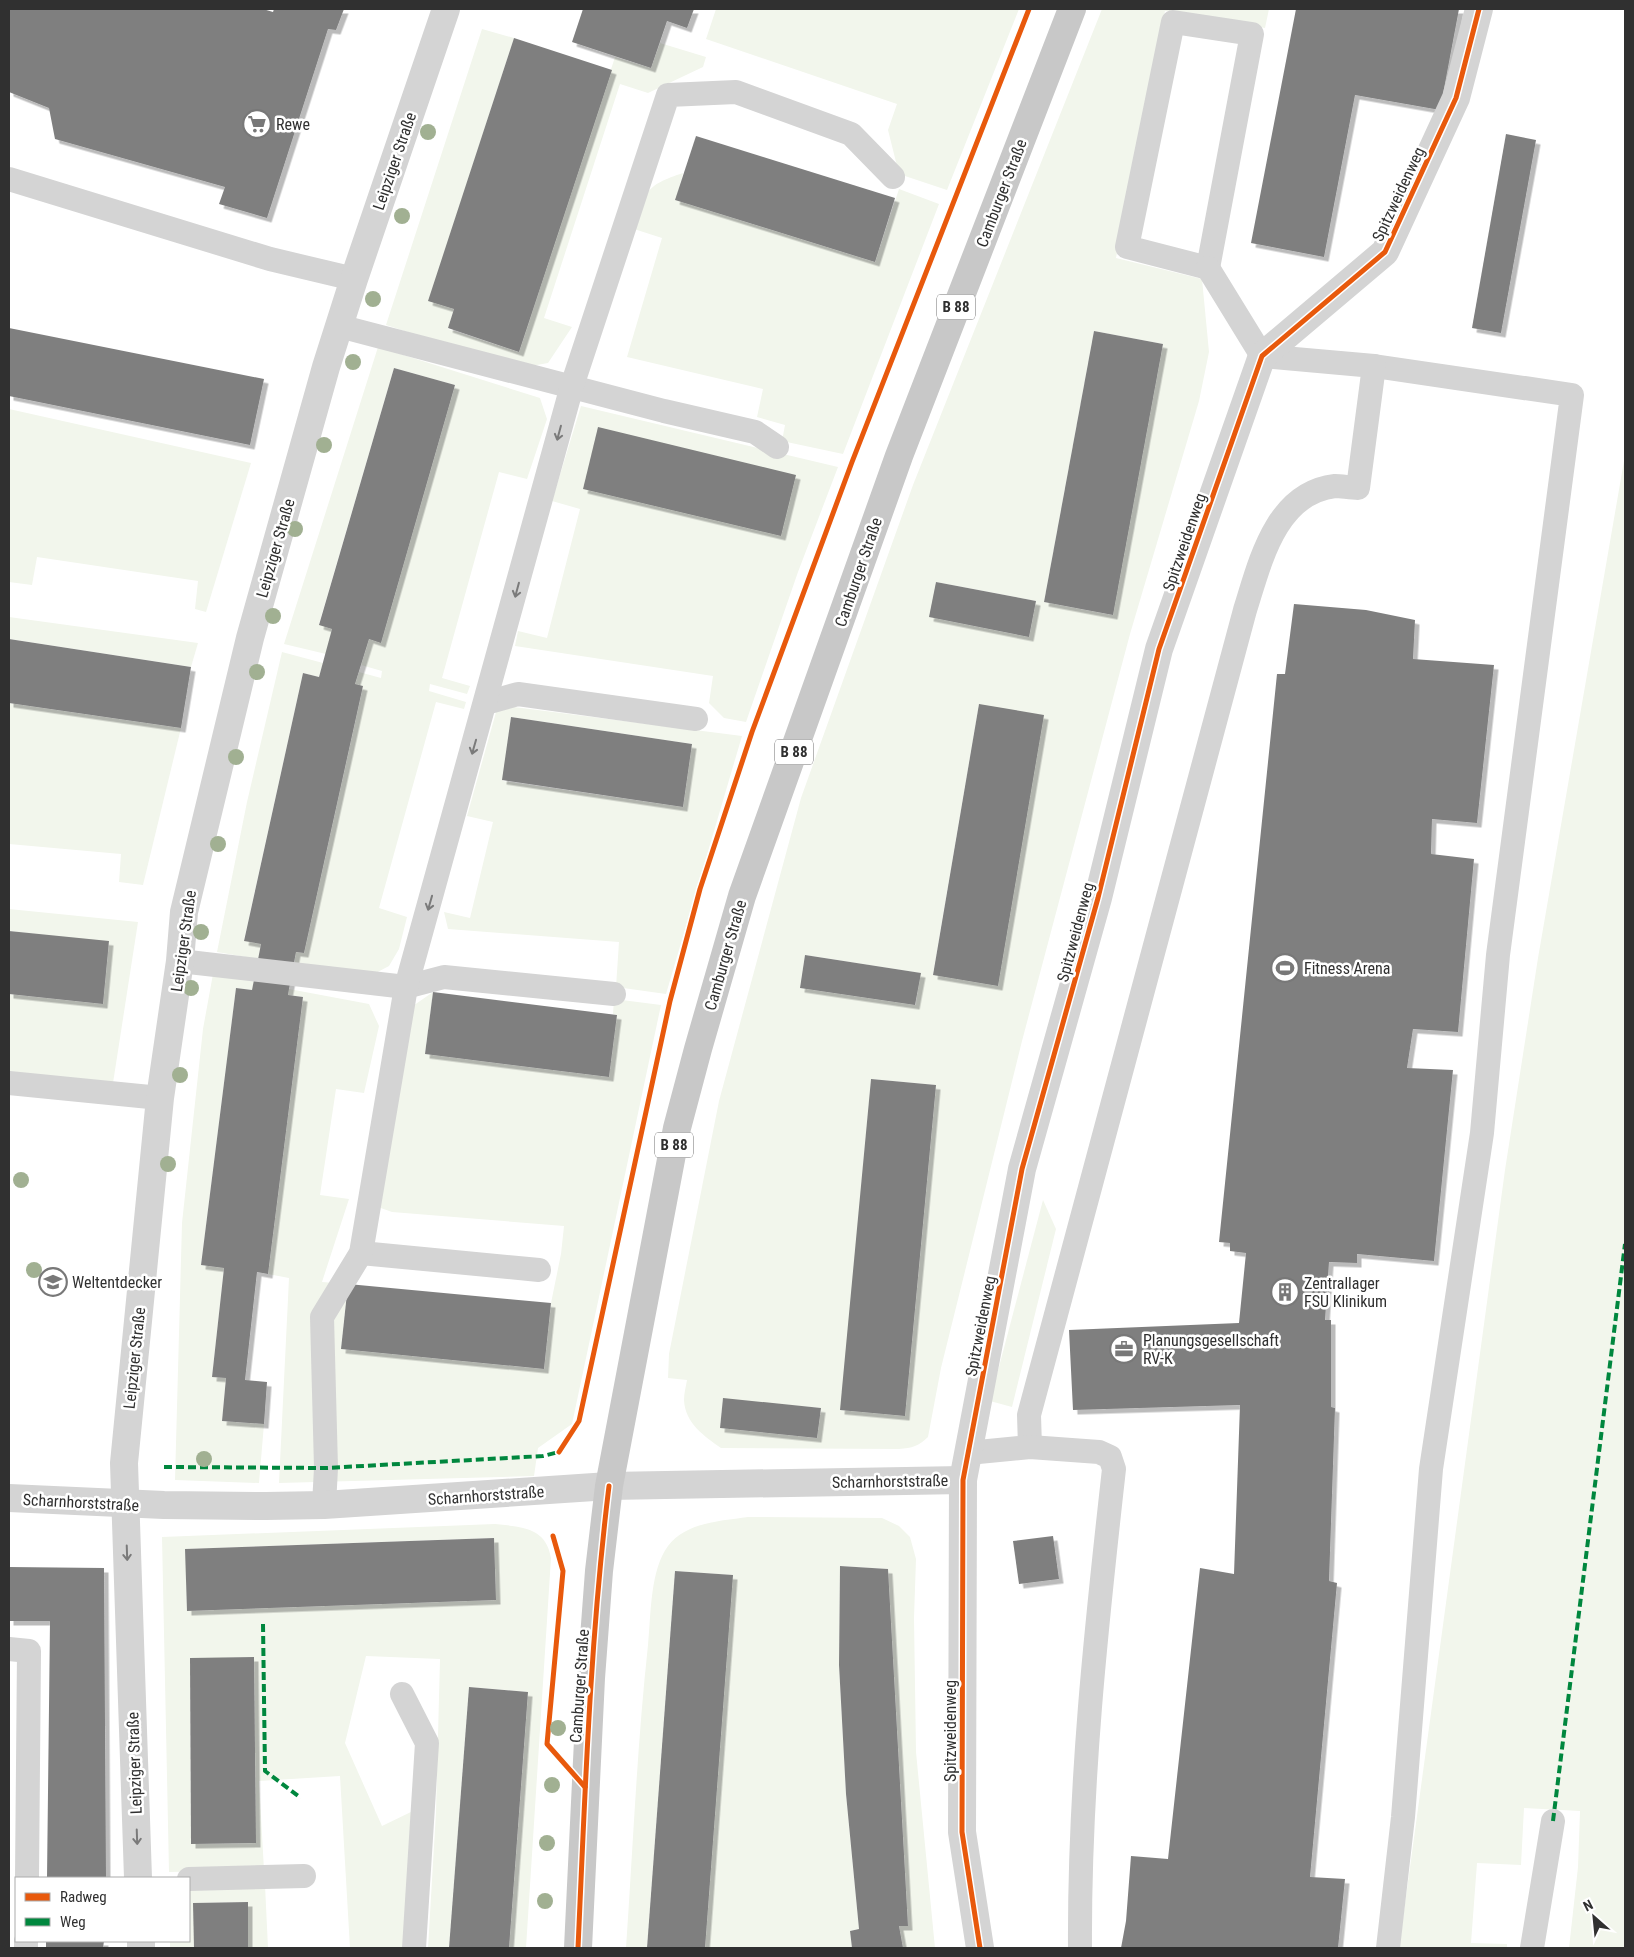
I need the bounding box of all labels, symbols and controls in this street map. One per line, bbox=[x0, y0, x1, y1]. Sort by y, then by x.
supermarket icon: Rewe bbox=[242, 109, 272, 139]
street label: Leipziger Straße bbox=[369, 110, 420, 213]
place label: Rewe bbox=[276, 115, 310, 134]
street label: Camburger Straße bbox=[972, 136, 1031, 250]
street label: Spitzweidenweg bbox=[1368, 144, 1429, 245]
road number: B 88 bbox=[937, 294, 975, 320]
one-way arrow bbox=[554, 425, 563, 441]
street label: Spitzweidenweg bbox=[1159, 491, 1210, 594]
street label: Leipziger Straße bbox=[252, 496, 299, 600]
street label: Camburger Straße bbox=[831, 515, 886, 629]
one-way arrow bbox=[511, 581, 521, 597]
one-way arrow bbox=[468, 738, 478, 754]
road number: B 88 bbox=[775, 740, 813, 764]
street label: Spitzweidenweg bbox=[1053, 880, 1098, 984]
street label: Leipziger Straße bbox=[167, 889, 200, 993]
one-way arrow bbox=[424, 895, 434, 911]
street label: Camburger Straße bbox=[701, 898, 750, 1013]
sports icon: Fitness Arena bbox=[1270, 953, 1300, 983]
place label: Fitness Arena bbox=[1304, 959, 1390, 978]
road number: B 88 bbox=[655, 1132, 693, 1158]
school or university icon: Weltentdecker bbox=[38, 1267, 68, 1297]
place label: Weltentdecker bbox=[72, 1273, 162, 1292]
street label: Spitzweidenweg bbox=[961, 1274, 1000, 1378]
place label: Zentrallager FSU Klinikum bbox=[1304, 1274, 1387, 1311]
building icon: Zentrallager FSU Klinikum bbox=[1270, 1277, 1300, 1307]
street label: Leipziger Straße bbox=[120, 1306, 149, 1410]
place label: Planungsgesellschaft RV-K bbox=[1143, 1331, 1279, 1368]
office icon: Planungsgesellschaft RV-K bbox=[1109, 1334, 1139, 1364]
street label: Scharnhorststraße bbox=[832, 1471, 948, 1492]
street label: Scharnhorststraße bbox=[427, 1482, 545, 1509]
street label: Scharnhorststraße bbox=[22, 1490, 140, 1515]
one-way arrow bbox=[122, 1544, 131, 1560]
street label: Camburger Straße bbox=[566, 1628, 593, 1744]
street label: Spitzweidenweg bbox=[941, 1680, 960, 1782]
street label: Leipziger Straße bbox=[123, 1712, 146, 1814]
one-way arrow bbox=[132, 1829, 142, 1845]
legend bbox=[15, 1877, 190, 1942]
text: Radweg bbox=[60, 1888, 107, 1906]
north arrow bbox=[1569, 1892, 1619, 1942]
text: N bbox=[1581, 1896, 1596, 1914]
text: Weg bbox=[60, 1913, 86, 1931]

